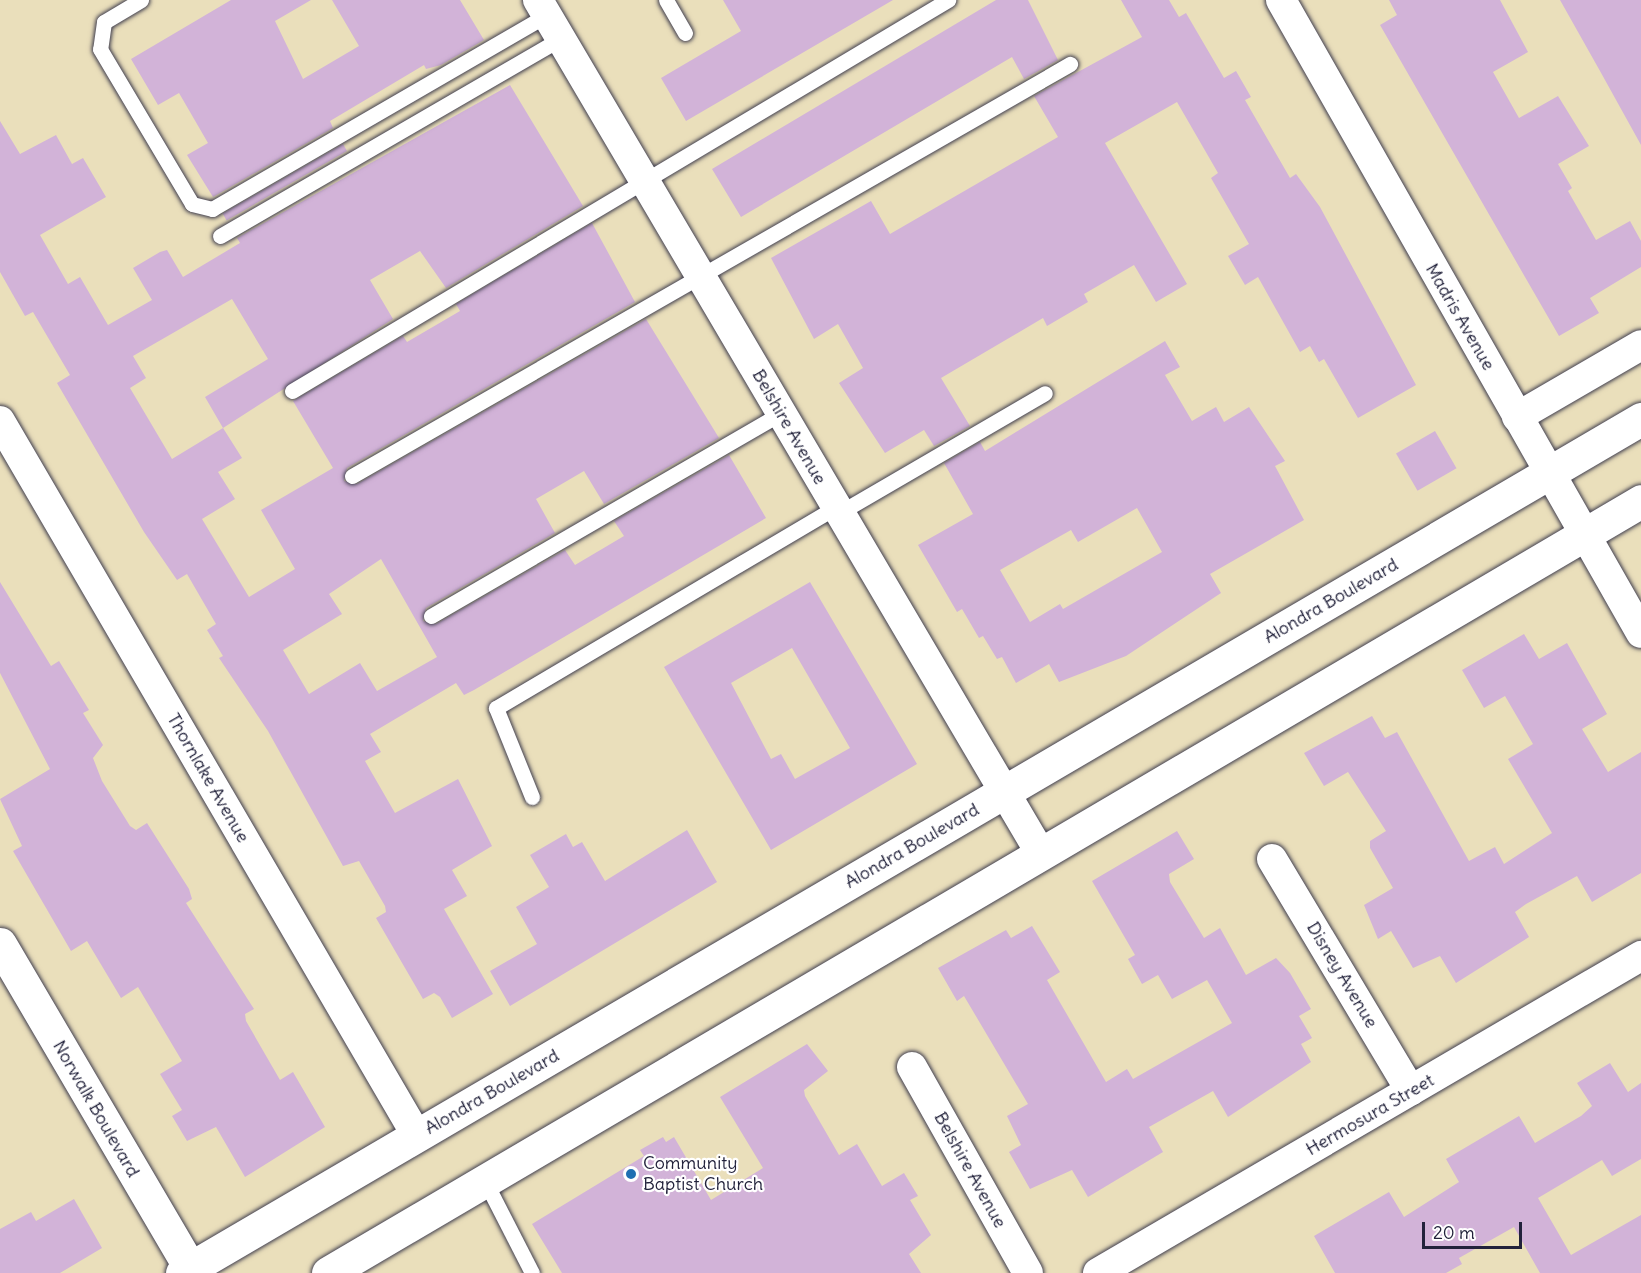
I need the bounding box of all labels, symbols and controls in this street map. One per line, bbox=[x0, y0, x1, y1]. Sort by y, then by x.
street label: Madris Avenue bbox=[1421, 260, 1499, 374]
street label: Belshire Avenue bbox=[747, 366, 831, 488]
street label: Alondra Boulevard bbox=[1260, 554, 1402, 648]
street label: Thornlake Avenue bbox=[162, 710, 254, 846]
street label: Alondra Boulevard bbox=[841, 799, 983, 893]
street label: Disney Avenue bbox=[1302, 918, 1382, 1032]
street label: Norwalk Boulevard bbox=[48, 1037, 144, 1181]
street label: Alondra Boulevard bbox=[421, 1045, 563, 1139]
street label: Hermosura Street bbox=[1302, 1070, 1438, 1160]
street label: Belshire Avenue bbox=[929, 1108, 1011, 1232]
place label: Community Baptist Church bbox=[643, 1153, 763, 1196]
marker: Community Baptist Church bbox=[624, 1167, 638, 1181]
scale bar bbox=[1425, 1210, 1526, 1248]
text: 20 m bbox=[1433, 1221, 1475, 1244]

